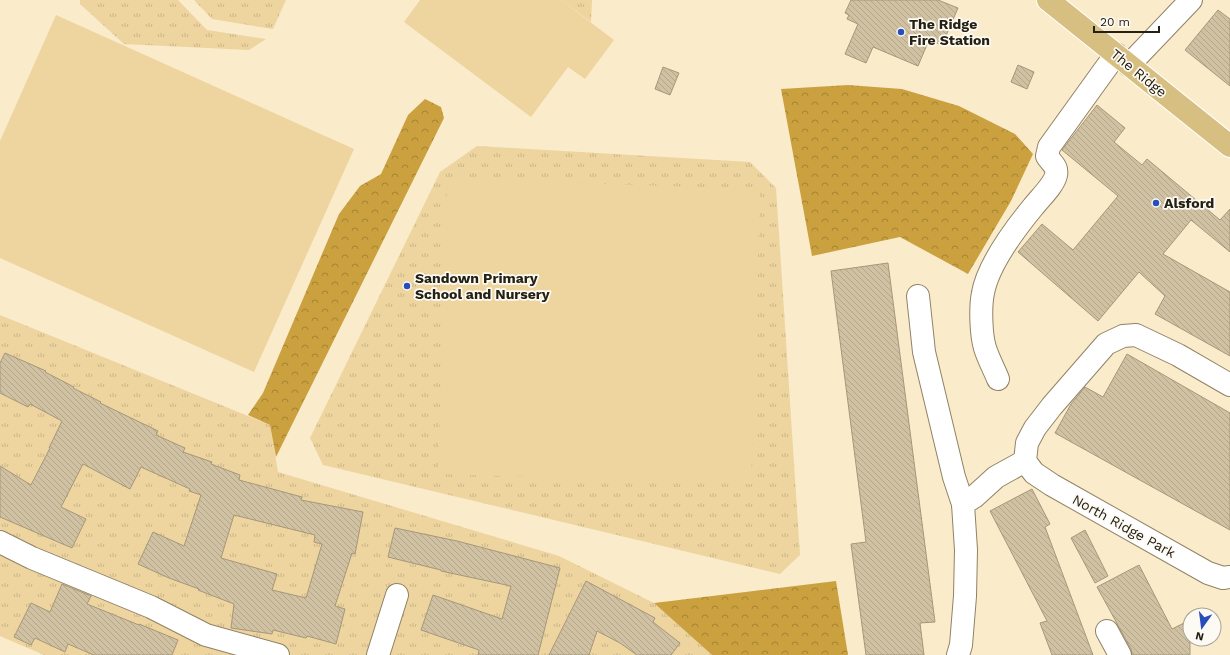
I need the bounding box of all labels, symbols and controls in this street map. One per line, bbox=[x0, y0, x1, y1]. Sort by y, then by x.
scale bar bbox=[1094, 8, 1159, 34]
text: 20 m bbox=[1100, 15, 1130, 29]
place label: The Ridge Fire Station bbox=[909, 16, 990, 48]
marker: The Ridge Fire Station bbox=[896, 27, 906, 37]
street label: The Ridge bbox=[1108, 46, 1170, 100]
place label: Alsford bbox=[1164, 195, 1214, 211]
marker: Alsford bbox=[1151, 198, 1161, 208]
place label: Sandown Primary School and Nursery bbox=[415, 270, 550, 302]
marker: Sandown Primary School and Nursery bbox=[402, 281, 412, 291]
street label: North Ridge Park bbox=[1070, 491, 1178, 561]
north arrow bbox=[1182, 607, 1222, 647]
text: N bbox=[1194, 629, 1205, 644]

